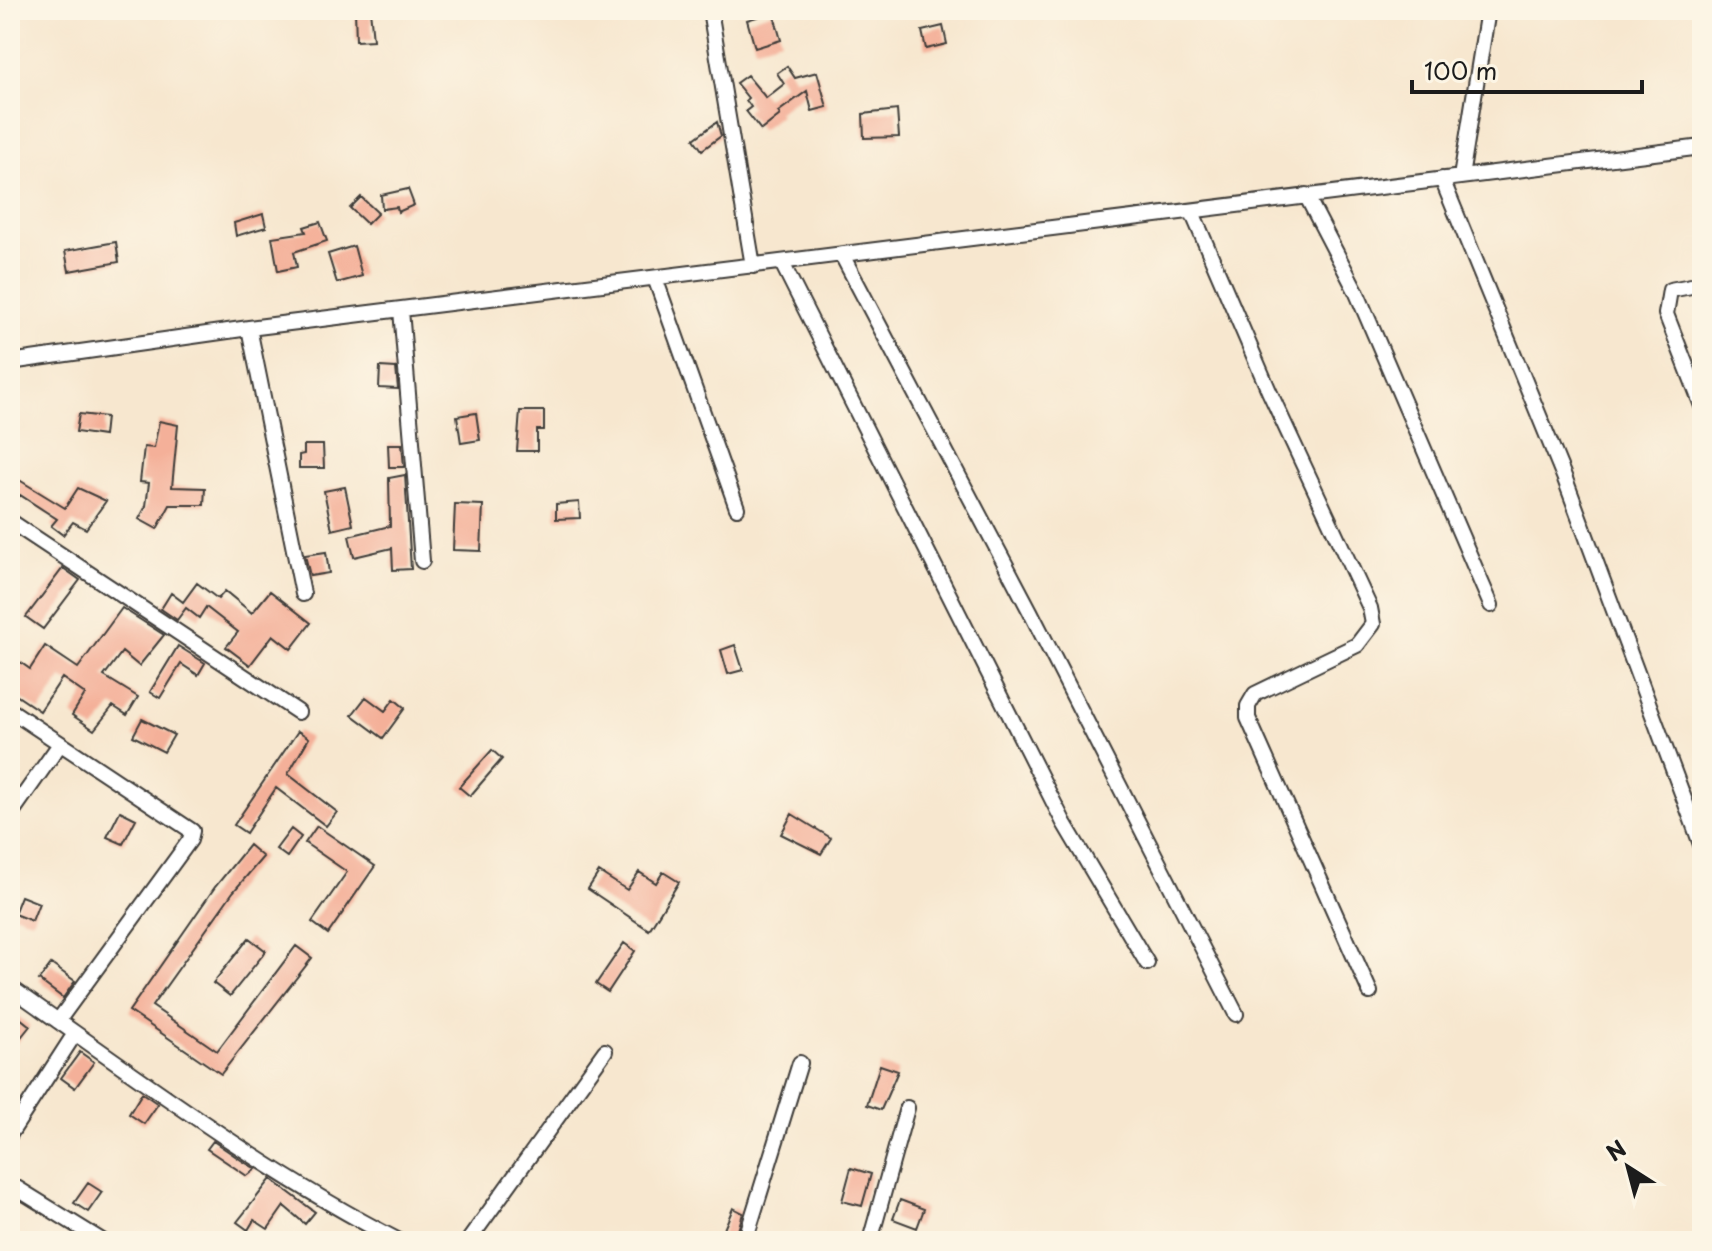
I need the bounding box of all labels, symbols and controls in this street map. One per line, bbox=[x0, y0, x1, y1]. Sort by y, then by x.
scale bar bbox=[1412, 44, 1642, 94]
text: 100 m bbox=[1424, 52, 1497, 88]
north arrow bbox=[1588, 1127, 1668, 1207]
text: N bbox=[1599, 1131, 1632, 1168]

